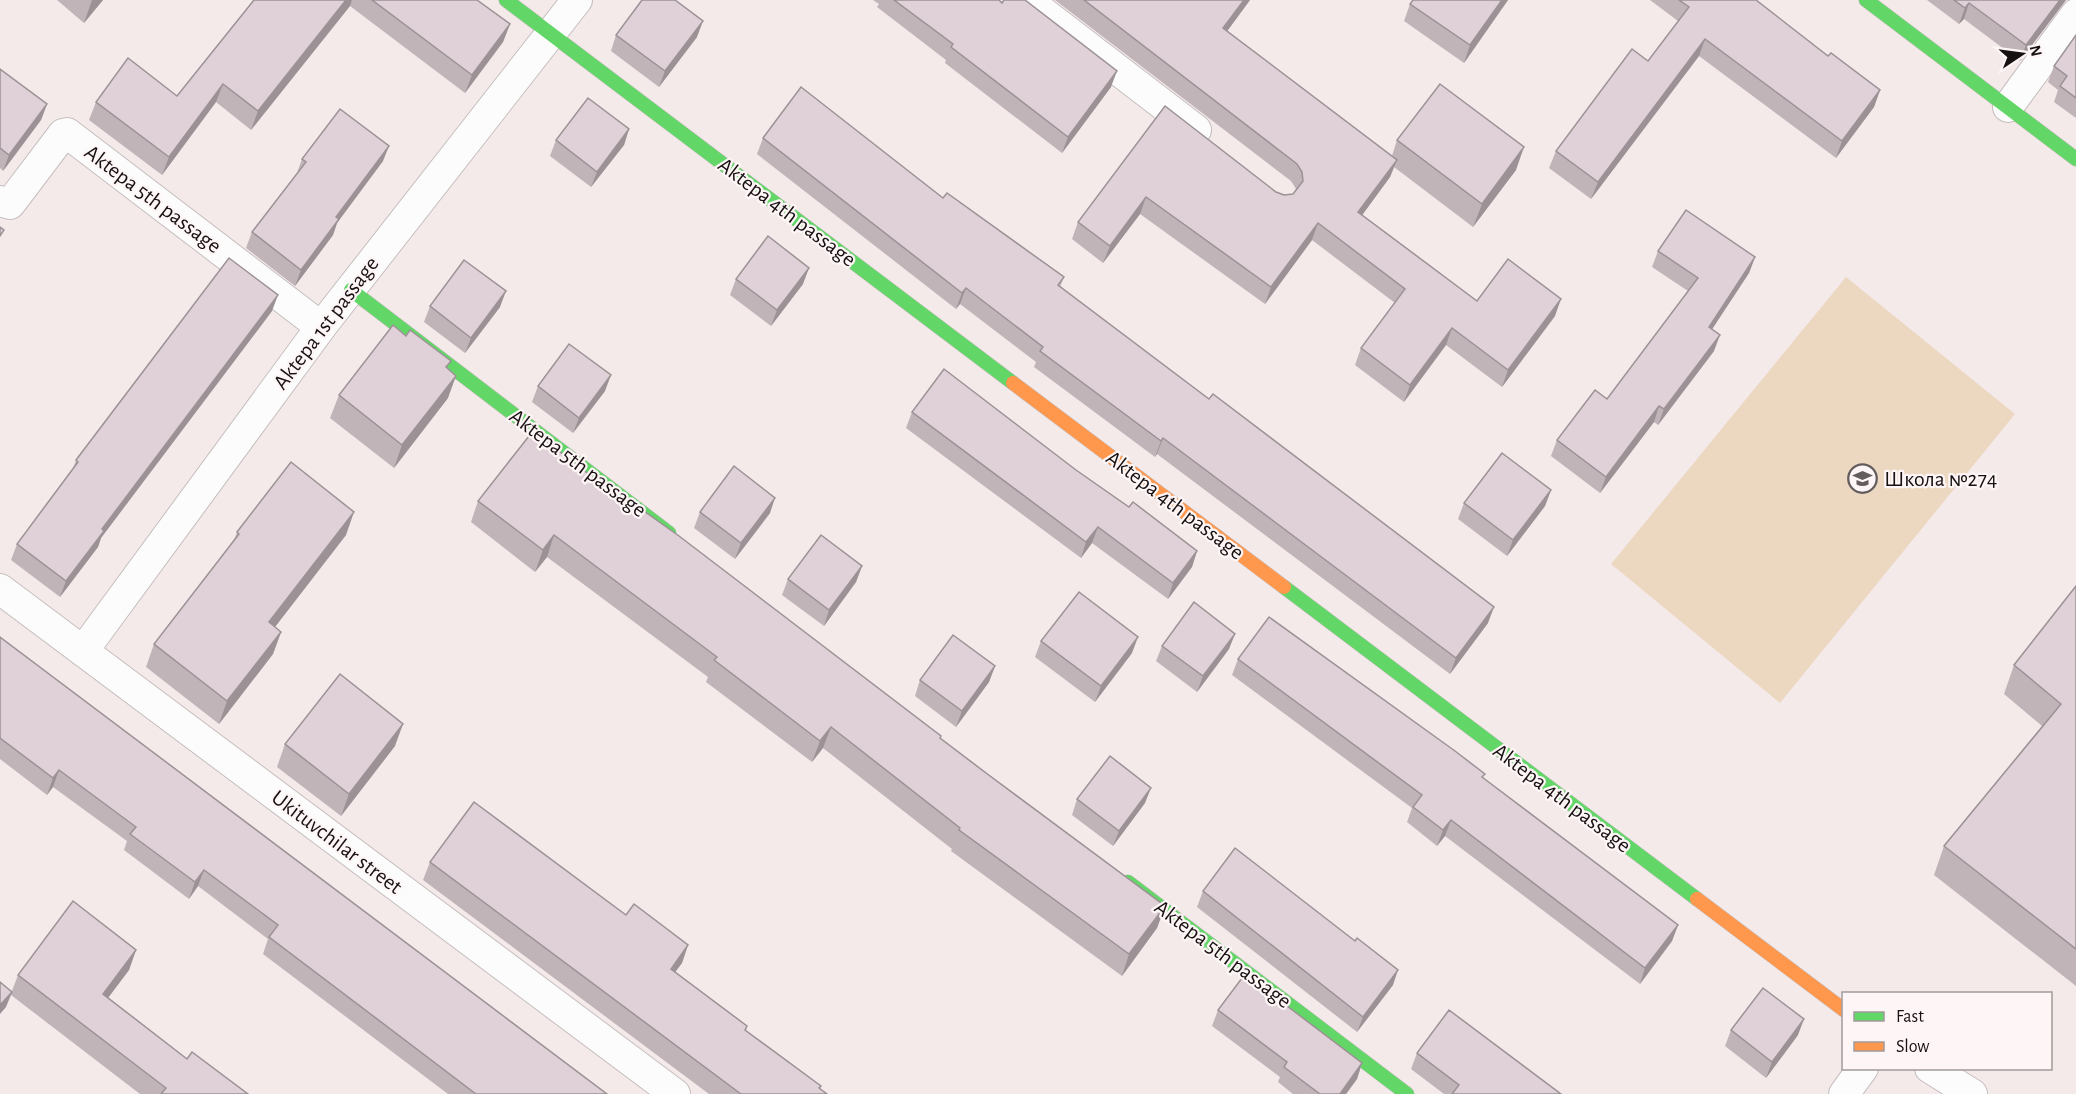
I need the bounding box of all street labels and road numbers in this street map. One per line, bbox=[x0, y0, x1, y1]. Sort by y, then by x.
street label: Aktepa 5th passage bbox=[81, 141, 225, 257]
street label: Aktepa 4th passage bbox=[714, 153, 860, 271]
street label: Aktepa 1st passage bbox=[269, 253, 383, 393]
street label: Aktepa 5th passage bbox=[506, 405, 650, 521]
street label: Aktepa 4th passage bbox=[1102, 446, 1248, 564]
street label: Aktepa 4th passage bbox=[1489, 739, 1635, 857]
street label: Ukituvchilar street bbox=[268, 786, 406, 898]
street label: Aktepa 5th passage bbox=[1151, 896, 1295, 1012]

